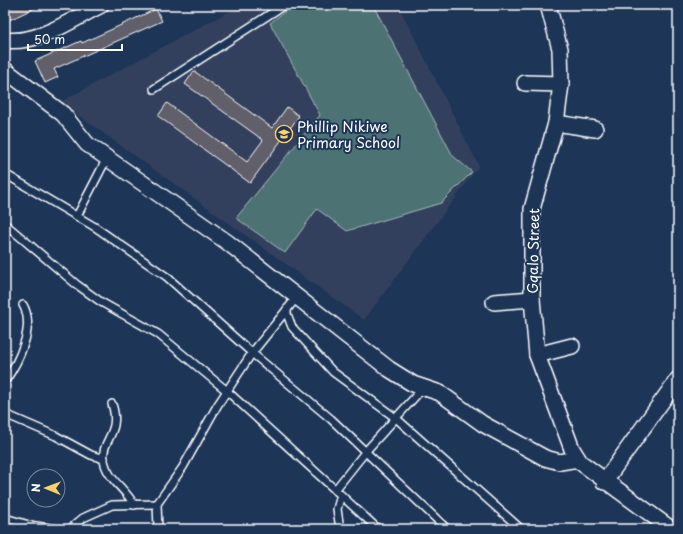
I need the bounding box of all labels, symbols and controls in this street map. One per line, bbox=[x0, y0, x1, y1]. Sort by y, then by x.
scale bar bbox=[28, 26, 122, 52]
text: 50 m bbox=[34, 30, 65, 48]
place label: Phillip Nikiwe Primary School bbox=[297, 116, 400, 153]
school or university icon: Phillip Nikiwe Primary School bbox=[274, 124, 294, 144]
street label: Gqalo Street bbox=[522, 208, 544, 294]
north arrow bbox=[26, 468, 66, 508]
text: N bbox=[27, 483, 44, 492]

